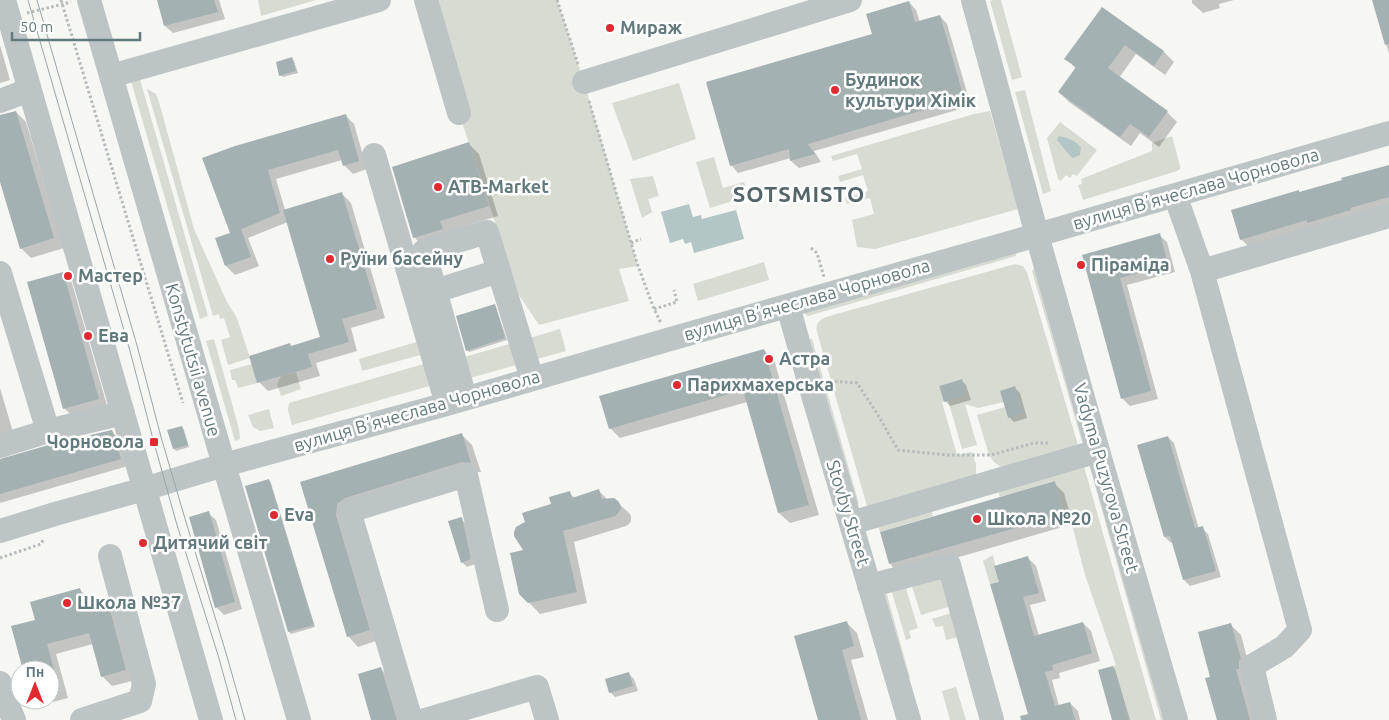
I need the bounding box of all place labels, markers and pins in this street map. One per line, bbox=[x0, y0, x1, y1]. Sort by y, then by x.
place label: Мираж bbox=[620, 17, 683, 37]
marker: Мираж bbox=[604, 22, 616, 34]
place label: Будинок культури Хімік bbox=[845, 69, 977, 110]
marker: Будинок культури Хімік bbox=[829, 84, 841, 96]
place label: ATB-Market bbox=[448, 176, 549, 196]
marker: ATB-Market bbox=[432, 181, 444, 193]
place label: Руїни басейну bbox=[340, 248, 463, 268]
marker: Руїни басейну bbox=[324, 253, 336, 265]
place label: Піраміда bbox=[1091, 254, 1170, 274]
marker: Піраміда bbox=[1075, 259, 1087, 271]
place label: Мастер bbox=[78, 265, 143, 285]
marker: Мастер bbox=[62, 270, 74, 282]
place label: Ева bbox=[98, 325, 129, 345]
marker: Ева bbox=[82, 330, 94, 342]
place label: Астра bbox=[779, 348, 830, 368]
marker: Астра bbox=[763, 353, 775, 365]
place label: Парихмахерська bbox=[687, 374, 834, 394]
marker: Парихмахерська bbox=[671, 379, 683, 391]
place label: Чорновола bbox=[47, 431, 144, 451]
marker: Чорновола bbox=[148, 436, 160, 448]
place label: Eva bbox=[284, 504, 314, 524]
place label: Школа №20 bbox=[987, 508, 1091, 528]
marker: Eva bbox=[268, 509, 280, 521]
marker: Школа №20 bbox=[971, 513, 983, 525]
place label: Дитячий світ bbox=[153, 532, 267, 552]
marker: Дитячий світ bbox=[137, 537, 149, 549]
place label: Школа №37 bbox=[77, 592, 181, 612]
marker: Школа №37 bbox=[61, 597, 73, 609]

